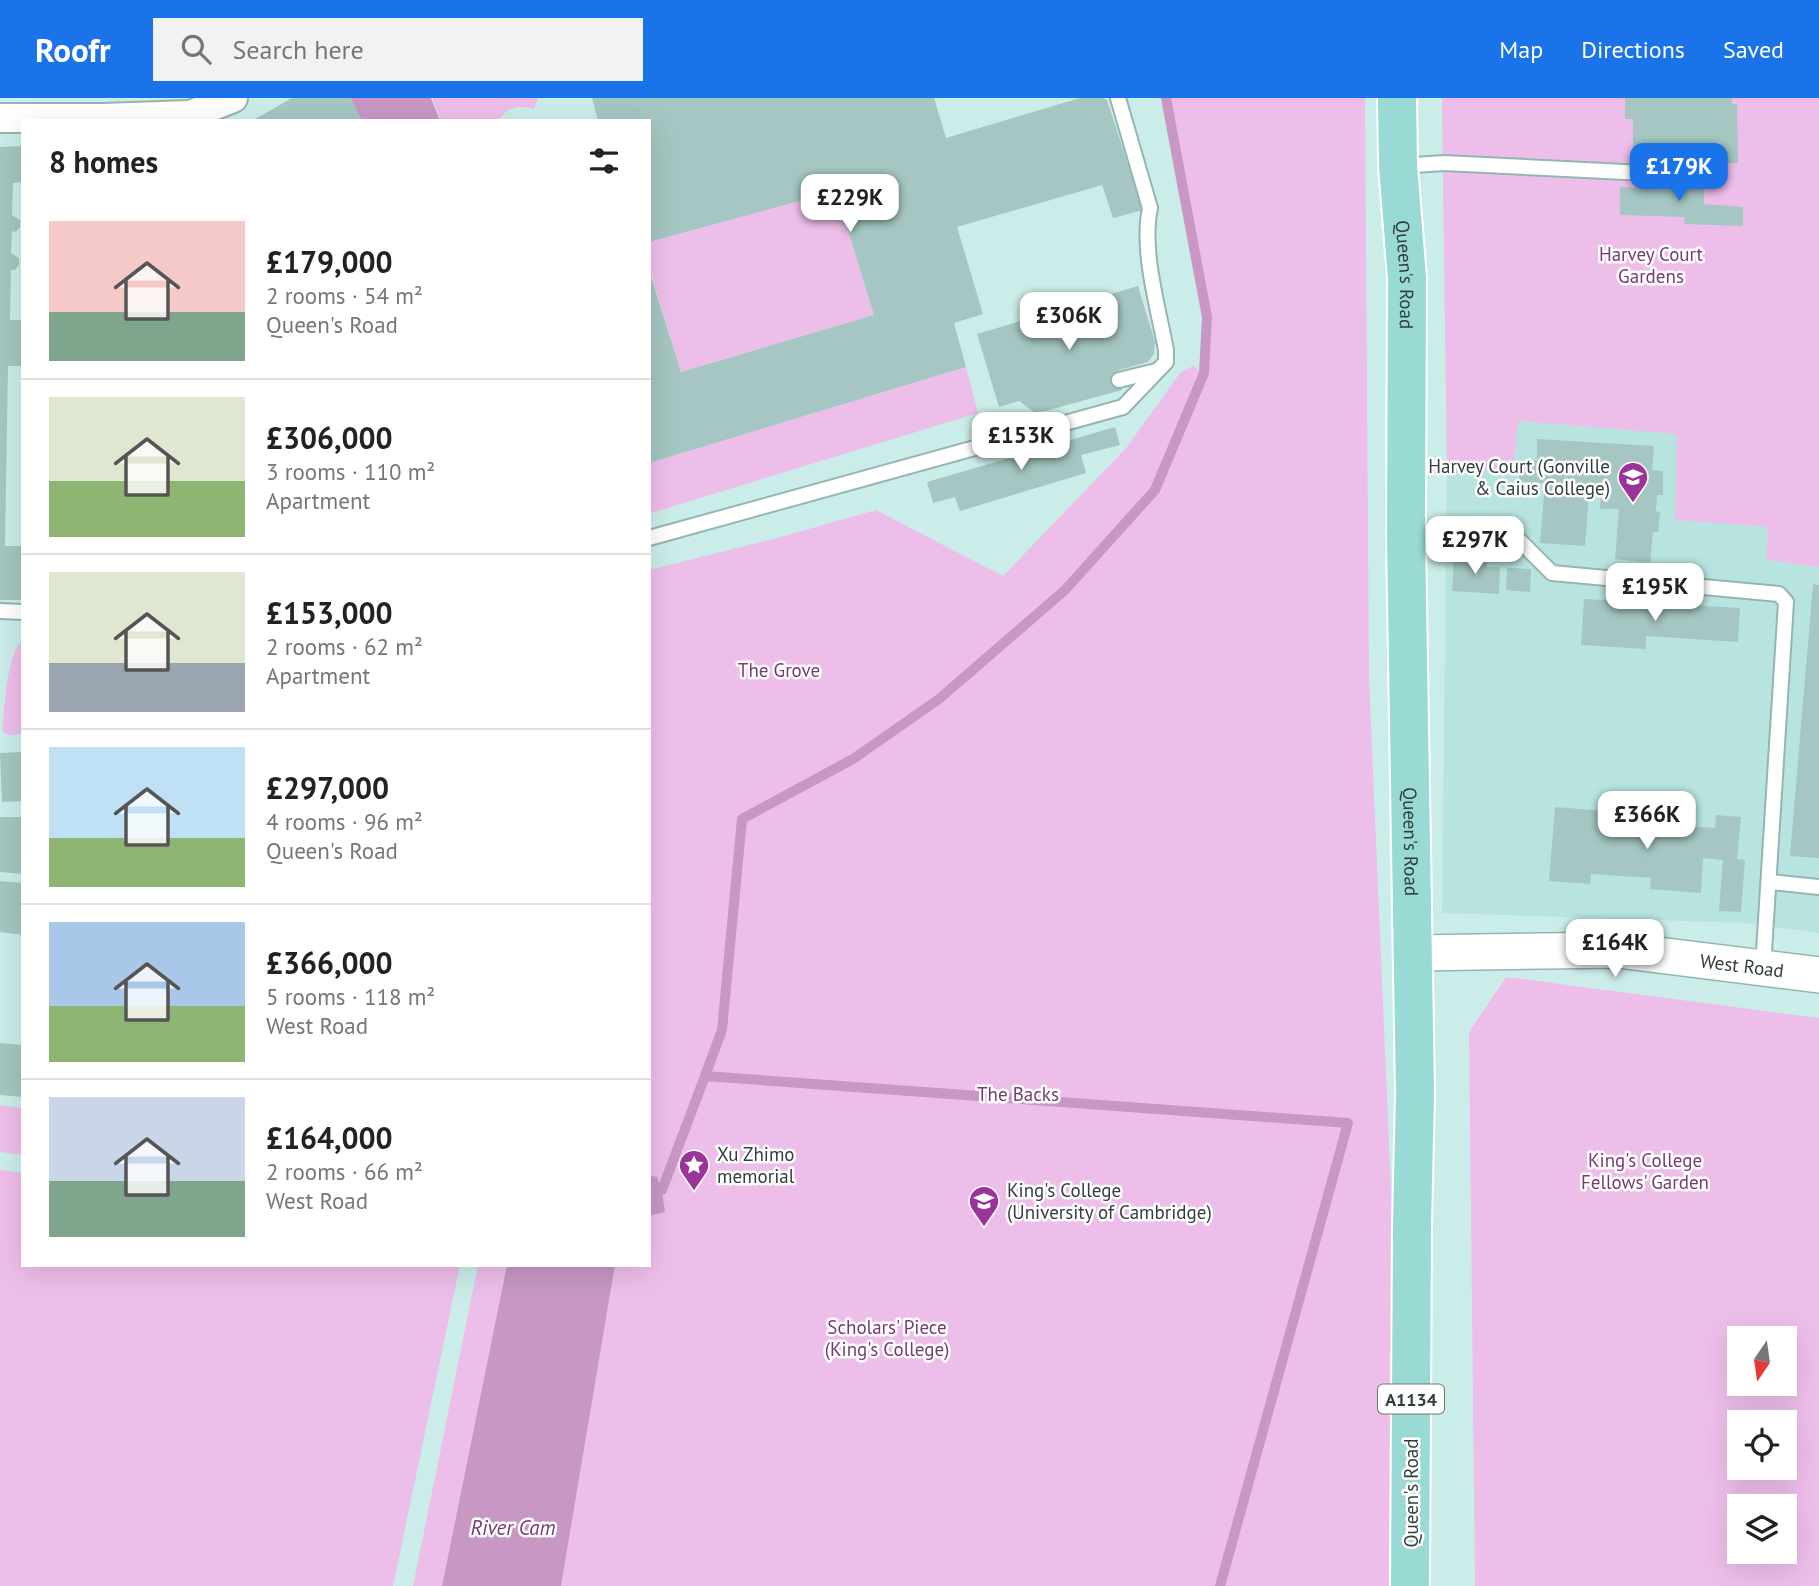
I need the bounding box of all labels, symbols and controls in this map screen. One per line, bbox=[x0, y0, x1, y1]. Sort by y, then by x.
search box bbox=[153, 18, 643, 81]
text: Roofr bbox=[35, 28, 111, 71]
icon: search bbox=[177, 30, 215, 68]
text: Search here bbox=[233, 33, 364, 66]
text: Map bbox=[1499, 34, 1543, 65]
text: Directions bbox=[1581, 34, 1685, 65]
text: Saved bbox=[1723, 34, 1784, 65]
text: 8 homes bbox=[49, 142, 158, 181]
icon: filters bbox=[585, 142, 623, 180]
pin: £179K bbox=[1630, 144, 1728, 203]
text: £179K bbox=[1646, 151, 1712, 180]
pin: £229K bbox=[801, 174, 899, 234]
text: £229K bbox=[817, 182, 883, 211]
street label: Queen's Road bbox=[1390, 219, 1419, 329]
text: £179,000 bbox=[266, 242, 393, 281]
park label: Harvey Court Gardens bbox=[1599, 242, 1704, 288]
icon: home bbox=[105, 249, 189, 333]
text: 2 rooms · 54 m² bbox=[266, 281, 423, 310]
pin: £306K bbox=[1020, 292, 1118, 352]
text: £306K bbox=[1036, 300, 1102, 329]
text: Queen's Road bbox=[266, 310, 398, 339]
pin: £153K bbox=[972, 412, 1070, 472]
text: £306,000 bbox=[266, 418, 393, 457]
text: £153K bbox=[988, 420, 1054, 449]
icon: home bbox=[105, 425, 189, 509]
place label: Harvey Court (Gonville & Caius College) bbox=[1428, 454, 1610, 500]
text: 3 rooms · 110 m² bbox=[266, 457, 435, 486]
school or university icon: Harvey Court (Gonville & Caius College) bbox=[1616, 460, 1650, 504]
text: Apartment bbox=[266, 486, 370, 515]
pin: £297K bbox=[1426, 517, 1524, 576]
text: £297K bbox=[1442, 524, 1508, 553]
pin: £195K bbox=[1606, 564, 1704, 623]
text: £195K bbox=[1622, 571, 1688, 600]
text: £153,000 bbox=[266, 593, 393, 632]
icon: home bbox=[105, 600, 189, 684]
text: 2 rooms · 62 m² bbox=[266, 632, 423, 661]
park label: The Grove bbox=[738, 658, 820, 682]
text: Apartment bbox=[266, 661, 370, 690]
text: £297,000 bbox=[266, 768, 389, 807]
icon: home bbox=[105, 775, 189, 859]
street label: Queen's Road bbox=[1398, 787, 1424, 896]
pin: £366K bbox=[1598, 792, 1696, 851]
text: £366K bbox=[1614, 799, 1680, 828]
text: 4 rooms · 96 m² bbox=[266, 807, 423, 836]
text: Queen's Road bbox=[266, 836, 398, 865]
pin: £164K bbox=[1566, 920, 1664, 979]
text: £164K bbox=[1582, 927, 1648, 956]
text: £366,000 bbox=[266, 943, 393, 982]
street label: West Road bbox=[1699, 948, 1785, 983]
icon: home bbox=[105, 950, 189, 1034]
text: 5 rooms · 118 m² bbox=[266, 982, 435, 1011]
text: West Road bbox=[266, 1011, 368, 1040]
park label: The Backs bbox=[977, 1082, 1059, 1106]
text: £164,000 bbox=[266, 1118, 393, 1157]
icon: home bbox=[105, 1125, 189, 1209]
place label: Xu Zhimo memorial bbox=[717, 1142, 795, 1188]
place icon: Xu Zhimo memorial bbox=[677, 1148, 711, 1192]
park label: King's College Fellows' Garden bbox=[1581, 1148, 1709, 1194]
text: 2 rooms · 66 m² bbox=[266, 1157, 423, 1186]
place label: King's College (University of Cambridge) bbox=[1007, 1178, 1212, 1224]
school or university icon: King's College (University of Cambridge) bbox=[967, 1184, 1001, 1228]
text: West Road bbox=[266, 1186, 368, 1215]
park label: Scholars' Piece (King's College) bbox=[825, 1315, 949, 1361]
north arrow bbox=[1727, 1326, 1797, 1396]
map controls bbox=[1727, 1326, 1797, 1564]
road number: A1134 bbox=[1378, 1384, 1444, 1414]
button: locate bbox=[1727, 1410, 1797, 1480]
street label: Queen's Road bbox=[1399, 1439, 1423, 1547]
button: layers bbox=[1727, 1494, 1797, 1564]
water label: River Cam bbox=[470, 1514, 556, 1541]

